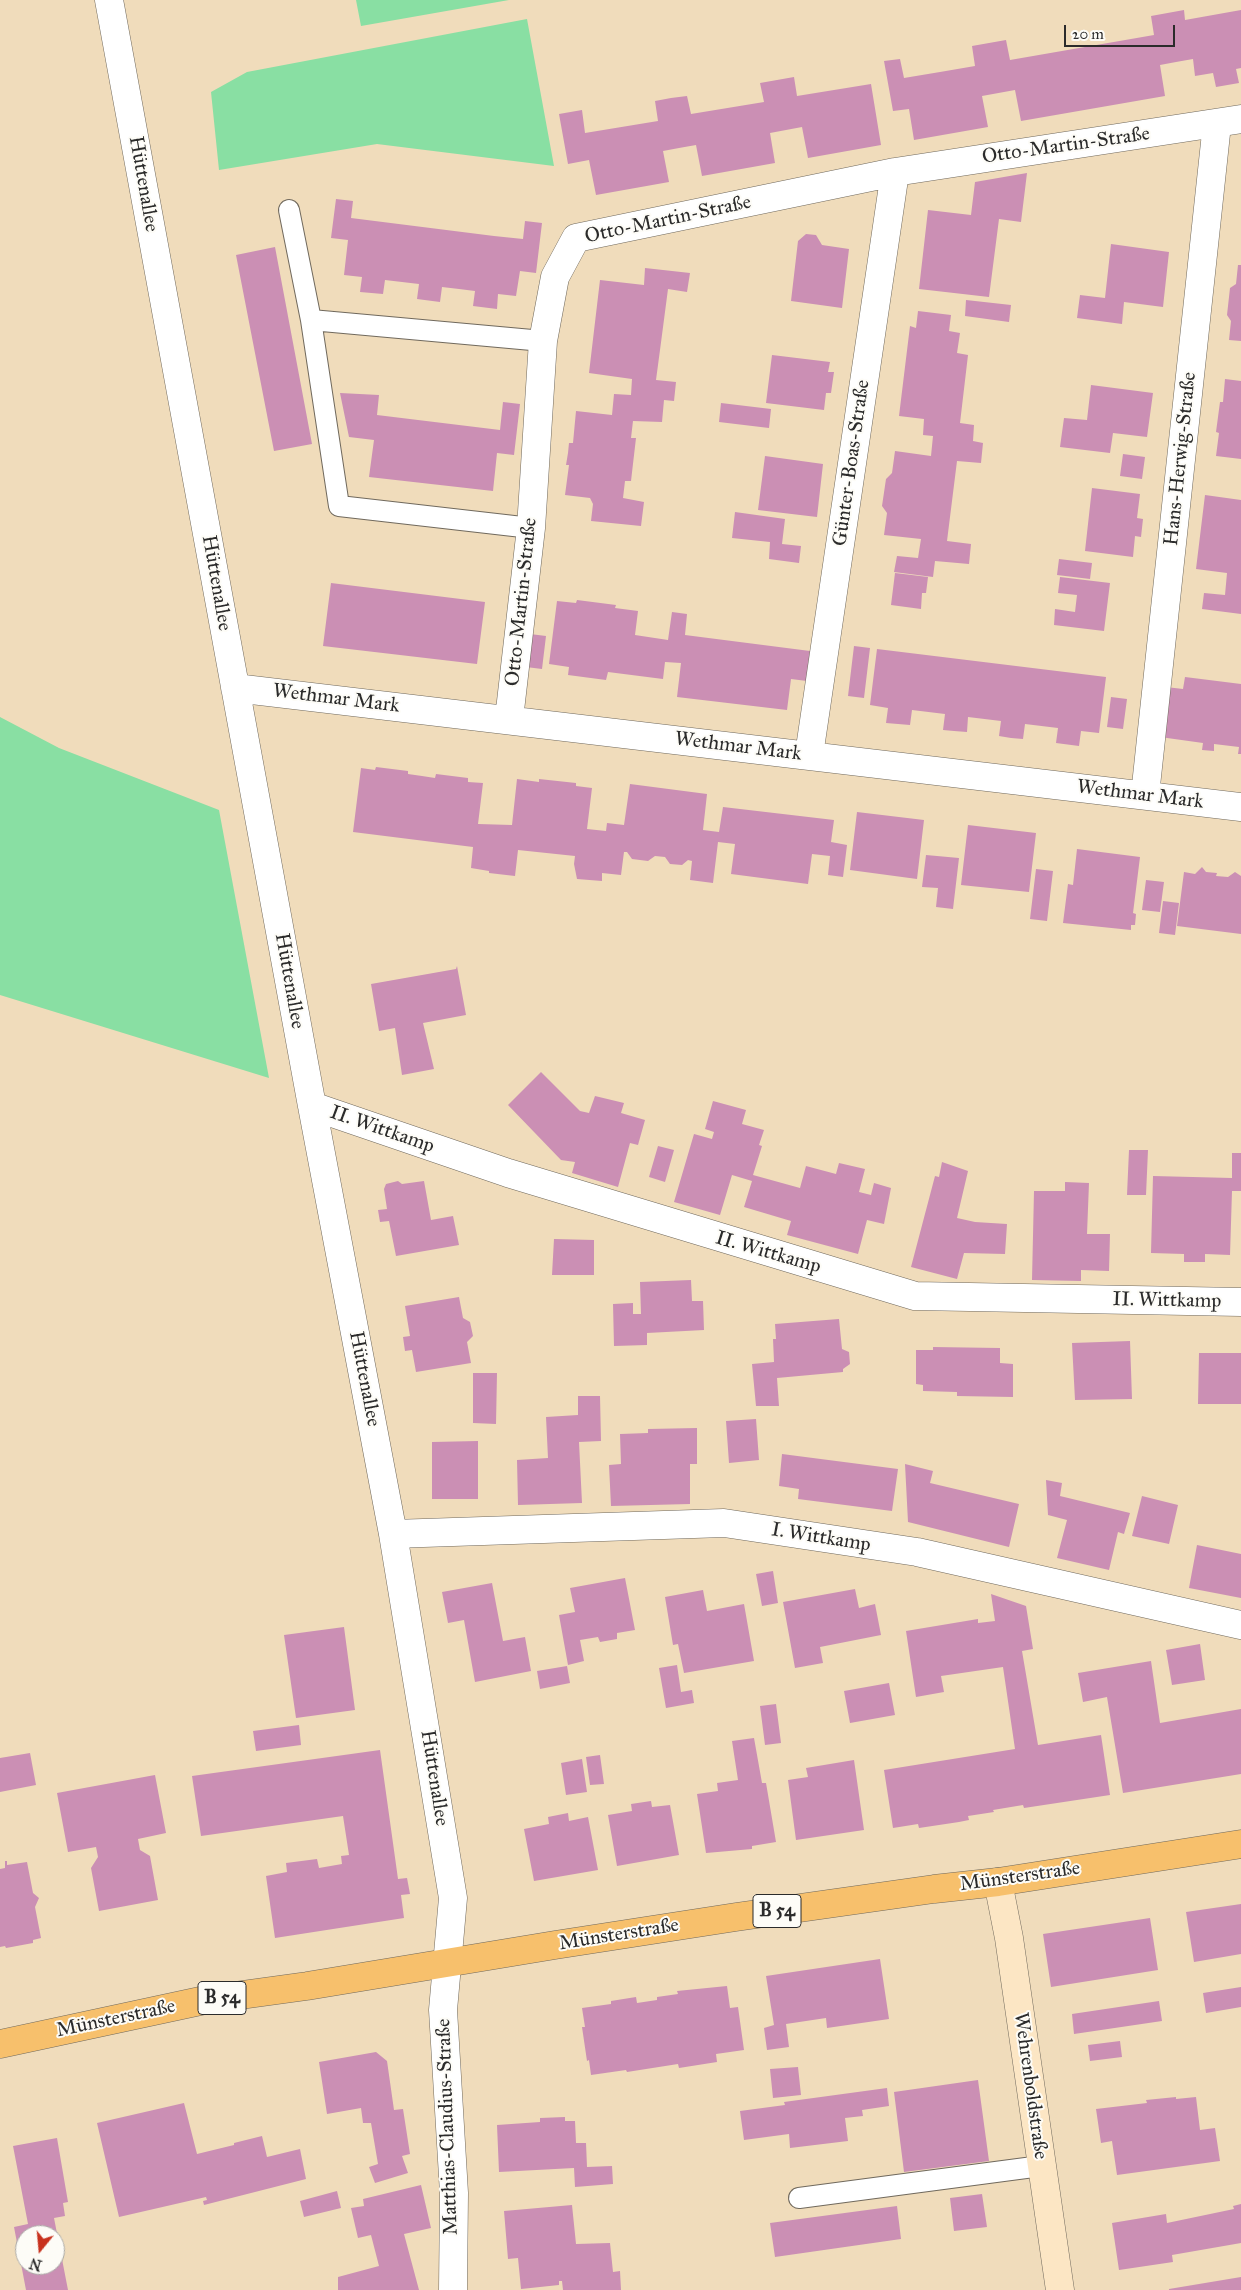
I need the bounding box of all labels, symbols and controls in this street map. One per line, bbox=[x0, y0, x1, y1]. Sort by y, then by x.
scale bar bbox=[1066, 15, 1177, 47]
text: 20 m bbox=[1072, 25, 1104, 43]
street label: Otto-Martin-Straße bbox=[981, 122, 1151, 170]
street label: Hüttenallee bbox=[123, 134, 163, 234]
street label: Otto-Martin-Straße bbox=[583, 191, 753, 249]
street label: Hans-Herwig-Straße bbox=[1160, 371, 1202, 547]
street label: Günter-Boas-Straße bbox=[828, 378, 876, 548]
street label: Otto-Martin-Straße bbox=[501, 517, 543, 687]
street label: Hüttenallee bbox=[196, 533, 236, 633]
street label: Wethmar Mark bbox=[271, 679, 401, 719]
street label: Wethmar Mark bbox=[673, 727, 803, 767]
street label: Wethmar Mark bbox=[1075, 775, 1205, 815]
street label: Hüttenallee bbox=[269, 931, 309, 1031]
street label: II. Wittkamp bbox=[327, 1101, 437, 1159]
street label: II. Wittkamp bbox=[712, 1226, 824, 1280]
street label: II. Wittkamp bbox=[1112, 1288, 1222, 1314]
street label: Hüttenallee bbox=[343, 1329, 385, 1429]
street label: I. Wittkamp bbox=[770, 1518, 872, 1558]
street label: Hüttenallee bbox=[415, 1728, 453, 1828]
street label: Münsterstraße bbox=[958, 1857, 1082, 1897]
road number: B 54 bbox=[753, 1894, 801, 1928]
street label: Münsterstraße bbox=[557, 1914, 681, 1956]
road number: B 54 bbox=[198, 1982, 246, 2015]
street label: Münsterstraße bbox=[54, 1995, 178, 2043]
street label: Wehrenboldstraße bbox=[1008, 2011, 1052, 2161]
street label: Matthias-Claudius-Straße bbox=[432, 2018, 464, 2236]
north arrow bbox=[15, 2225, 65, 2275]
text: N bbox=[28, 2254, 44, 2274]

